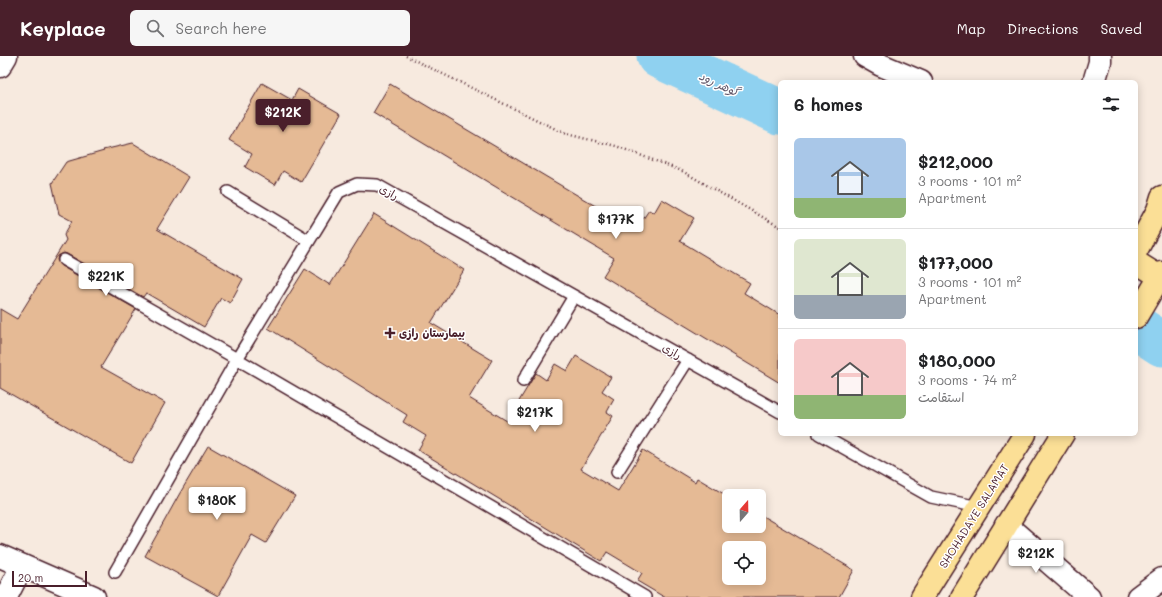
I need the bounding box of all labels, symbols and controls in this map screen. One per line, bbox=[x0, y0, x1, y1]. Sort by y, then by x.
search box bbox=[130, 10, 410, 46]
text: Keyplace bbox=[20, 16, 106, 41]
icon: search bbox=[144, 17, 166, 39]
text: Search here bbox=[176, 18, 267, 38]
text: Map bbox=[957, 19, 985, 38]
text: Directions bbox=[1007, 19, 1078, 38]
text: Saved bbox=[1100, 19, 1142, 38]
water label: گوهر رود bbox=[697, 67, 744, 100]
text: 6 homes bbox=[794, 93, 863, 115]
icon: filters bbox=[1100, 93, 1122, 115]
pin: $212K bbox=[255, 99, 311, 133]
text: $212K bbox=[265, 103, 301, 120]
text: $212,000 bbox=[918, 150, 993, 172]
icon: home bbox=[826, 154, 874, 202]
text: 3 rooms · 101 m² bbox=[918, 172, 1021, 189]
street label: رازی bbox=[377, 180, 401, 203]
text: Apartment bbox=[918, 189, 987, 206]
pin: $177K bbox=[588, 206, 644, 240]
text: $177K bbox=[598, 210, 634, 227]
text: $177,000 bbox=[918, 251, 993, 273]
icon: home bbox=[826, 255, 874, 303]
pin: $221K bbox=[78, 263, 134, 297]
text: $221K bbox=[88, 267, 124, 284]
text: 3 rooms · 101 m² bbox=[918, 273, 1021, 290]
text: Apartment bbox=[918, 290, 987, 307]
place label: بیمارستان رازی bbox=[399, 325, 465, 340]
marker: بیمارستان رازی bbox=[384, 327, 396, 339]
street label: رازی bbox=[660, 339, 684, 362]
text: $180,000 bbox=[918, 349, 996, 371]
icon: home bbox=[826, 355, 874, 403]
text: 3 rooms · 74 m² bbox=[918, 371, 1017, 388]
text: استقامت bbox=[918, 388, 964, 405]
pin: $217K bbox=[507, 399, 563, 433]
text: $217K bbox=[517, 403, 553, 420]
street label: SHOHADAYE SALAMAT bbox=[935, 461, 1012, 571]
pin: $180K bbox=[189, 487, 245, 521]
north arrow bbox=[722, 489, 766, 533]
map controls bbox=[722, 489, 766, 585]
text: $180K bbox=[198, 491, 236, 508]
pin: $212K bbox=[1008, 540, 1064, 574]
button: locate bbox=[722, 541, 766, 585]
text: $212K bbox=[1018, 544, 1054, 561]
scale bar bbox=[12, 569, 87, 588]
text: 20 m bbox=[18, 570, 43, 585]

